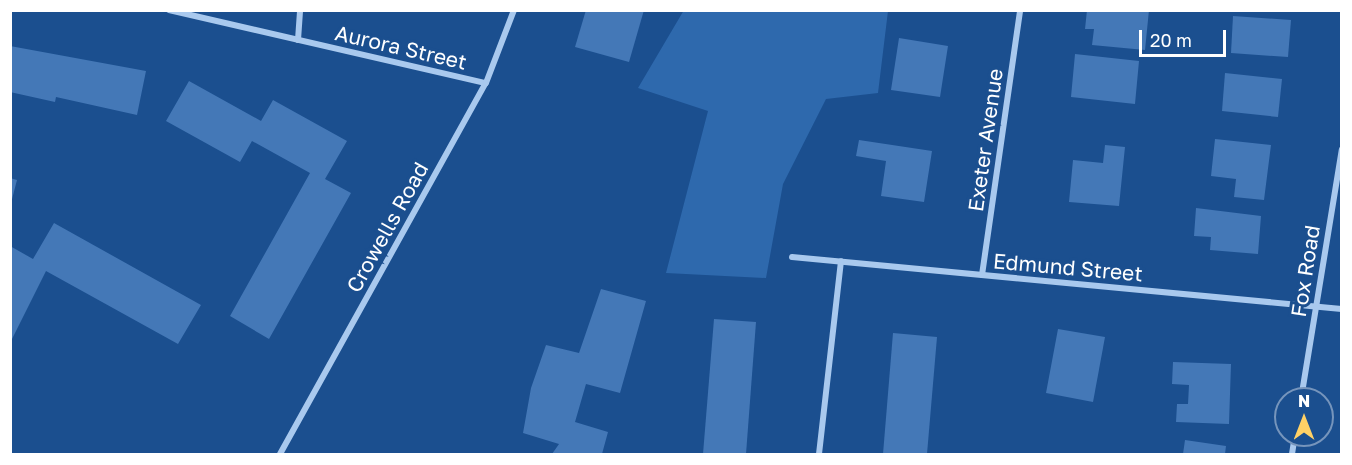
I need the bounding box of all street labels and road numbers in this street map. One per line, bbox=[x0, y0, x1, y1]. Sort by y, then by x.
street label: Aurora Street bbox=[333, 20, 469, 74]
street label: Exeter Avenue bbox=[962, 67, 1008, 213]
street label: Crowells Road bbox=[341, 158, 433, 296]
street label: Fox Road bbox=[1285, 223, 1325, 319]
street label: Edmund Street bbox=[992, 248, 1144, 286]

